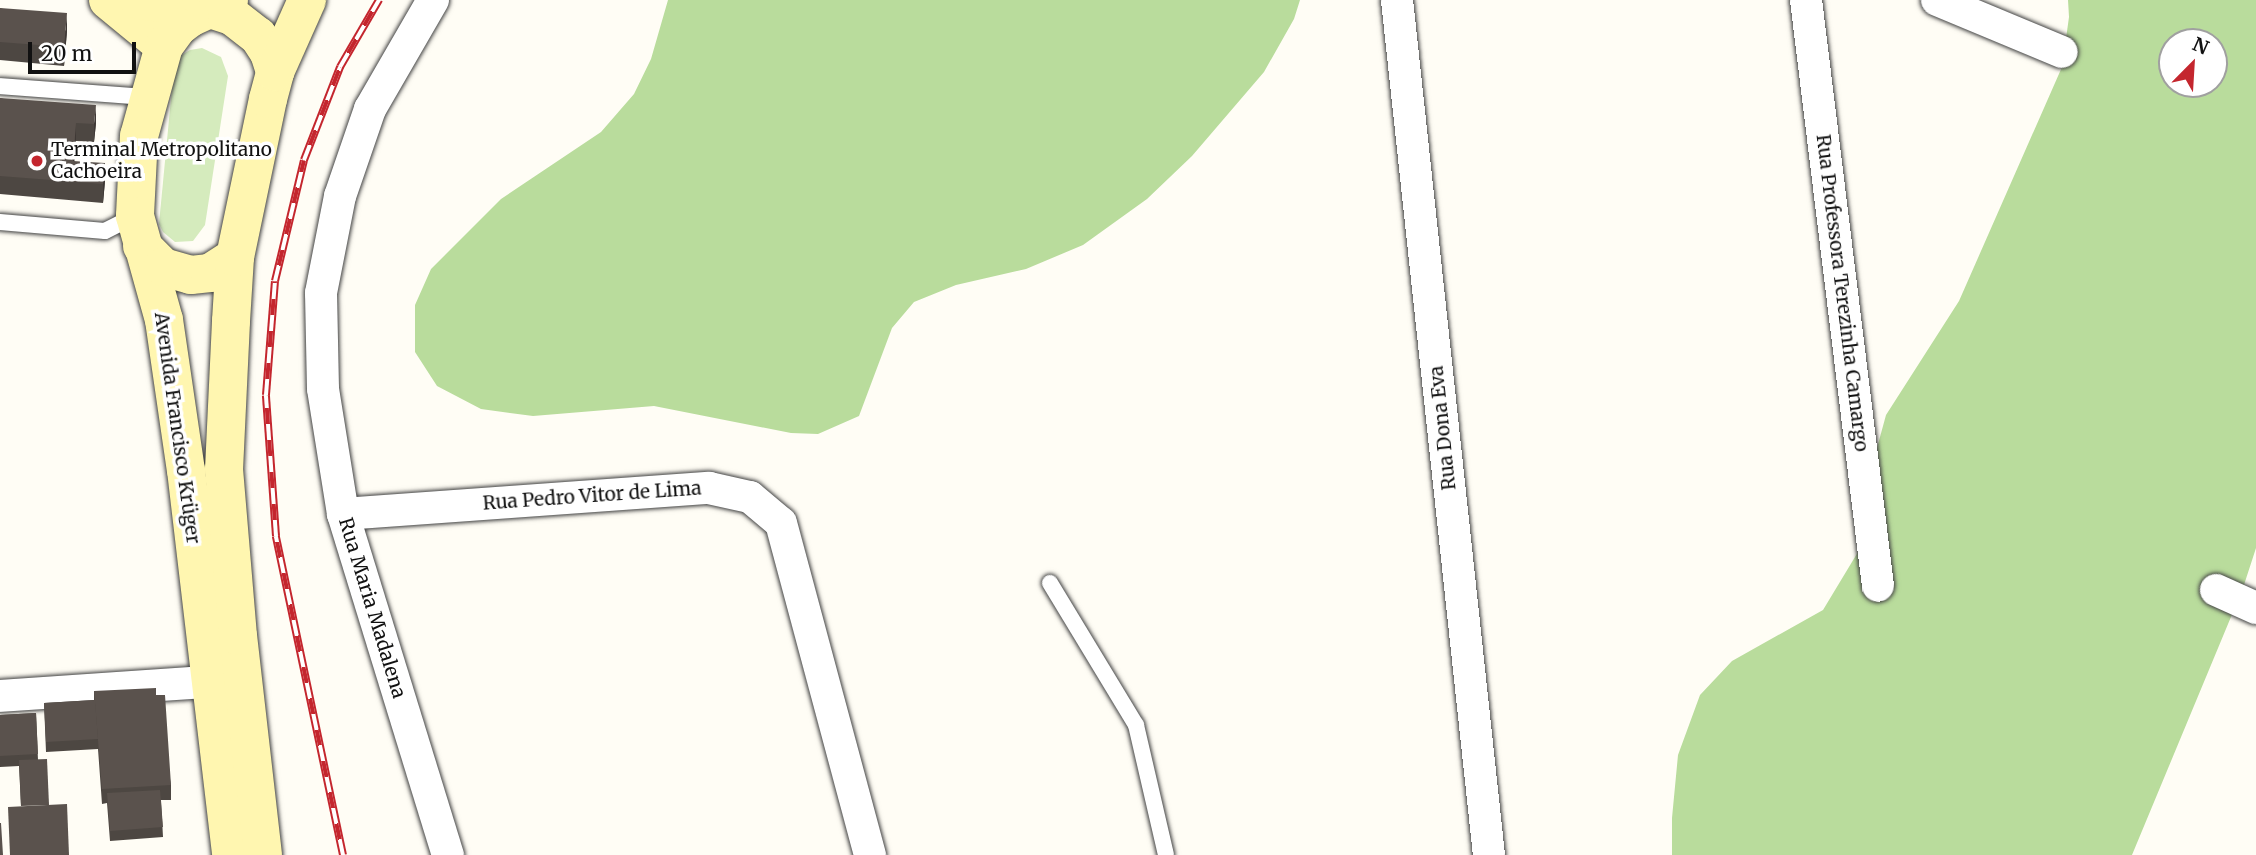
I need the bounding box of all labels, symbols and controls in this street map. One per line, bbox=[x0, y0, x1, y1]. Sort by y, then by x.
scale bar bbox=[32, 28, 140, 72]
north arrow bbox=[2158, 28, 2228, 98]
text: N bbox=[2189, 32, 2212, 60]
text: 20 m bbox=[41, 40, 92, 67]
street label: Rua Professora Terezinha Camargo bbox=[1811, 133, 1873, 453]
place label: Terminal Metropolitano Cachoeira bbox=[51, 139, 272, 183]
marker: Terminal Metropolitano Cachoeira bbox=[29, 153, 45, 169]
street label: Avenida Francisco Krüger bbox=[149, 311, 205, 545]
street label: Rua Dona Eva bbox=[1425, 365, 1461, 491]
street label: Rua Pedro Vitor de Lima bbox=[482, 477, 702, 515]
street label: Rua Maria Madalena bbox=[334, 515, 410, 701]

